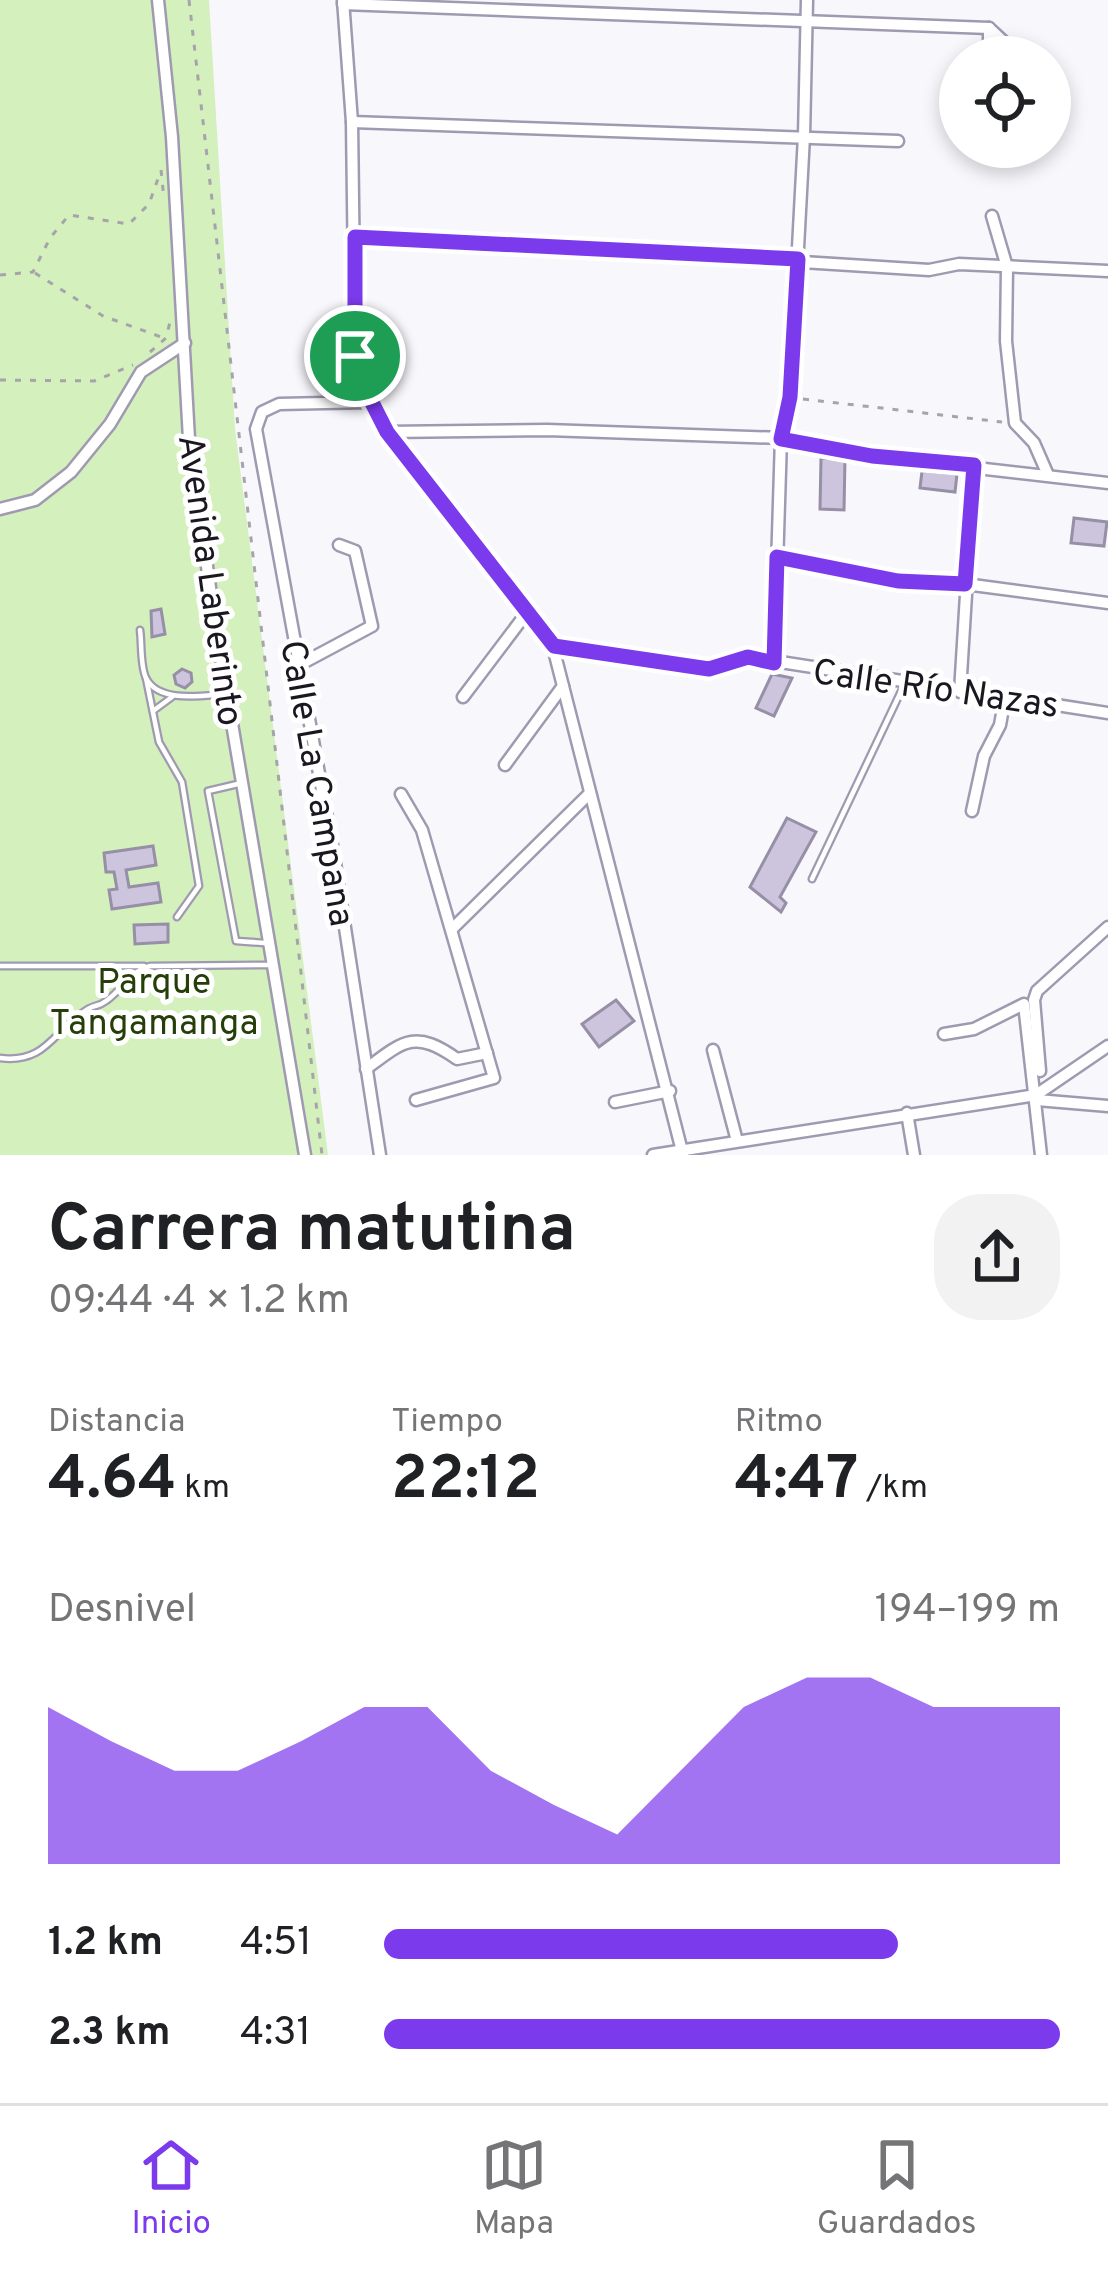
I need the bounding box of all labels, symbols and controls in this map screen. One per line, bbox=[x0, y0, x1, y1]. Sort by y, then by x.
map controls bbox=[939, 36, 1071, 168]
button: locate bbox=[939, 36, 1071, 168]
pin bbox=[304, 305, 406, 407]
icon: arrive bbox=[322, 323, 388, 389]
street label: Avenida Laberinto bbox=[165, 432, 251, 729]
street label: Calle La Campana bbox=[267, 637, 363, 930]
street label: Calle Río Nazas bbox=[809, 651, 1061, 731]
park label: Parque Tangamanga bbox=[49, 961, 259, 1048]
text: Carrera matutina bbox=[48, 1191, 575, 1274]
button: share bbox=[934, 1194, 1060, 1320]
text: 09:44 · 4 × 1.2 km bbox=[48, 1278, 350, 1327]
text: Distancia bbox=[48, 1402, 185, 1444]
text: Tiempo bbox=[391, 1402, 503, 1444]
text: Ritmo bbox=[735, 1402, 823, 1444]
text: 4.64 bbox=[48, 1444, 176, 1520]
text: 22:12 bbox=[391, 1444, 540, 1520]
text: 4:47 bbox=[735, 1444, 859, 1520]
text: km bbox=[176, 1468, 230, 1510]
text: /km bbox=[859, 1468, 928, 1510]
text: Desnivel bbox=[48, 1587, 196, 1636]
text: 194–199 m bbox=[875, 1587, 1060, 1636]
text: 1.2 km bbox=[48, 1920, 163, 1969]
text: 4:51 bbox=[240, 1920, 312, 1969]
text: 2.3 km bbox=[48, 2010, 170, 2059]
text: 4:31 bbox=[240, 2010, 311, 2059]
tab: Inicio bbox=[131, 2132, 211, 2246]
tab: Mapa bbox=[474, 2132, 554, 2246]
tab: Guardados bbox=[817, 2132, 977, 2246]

